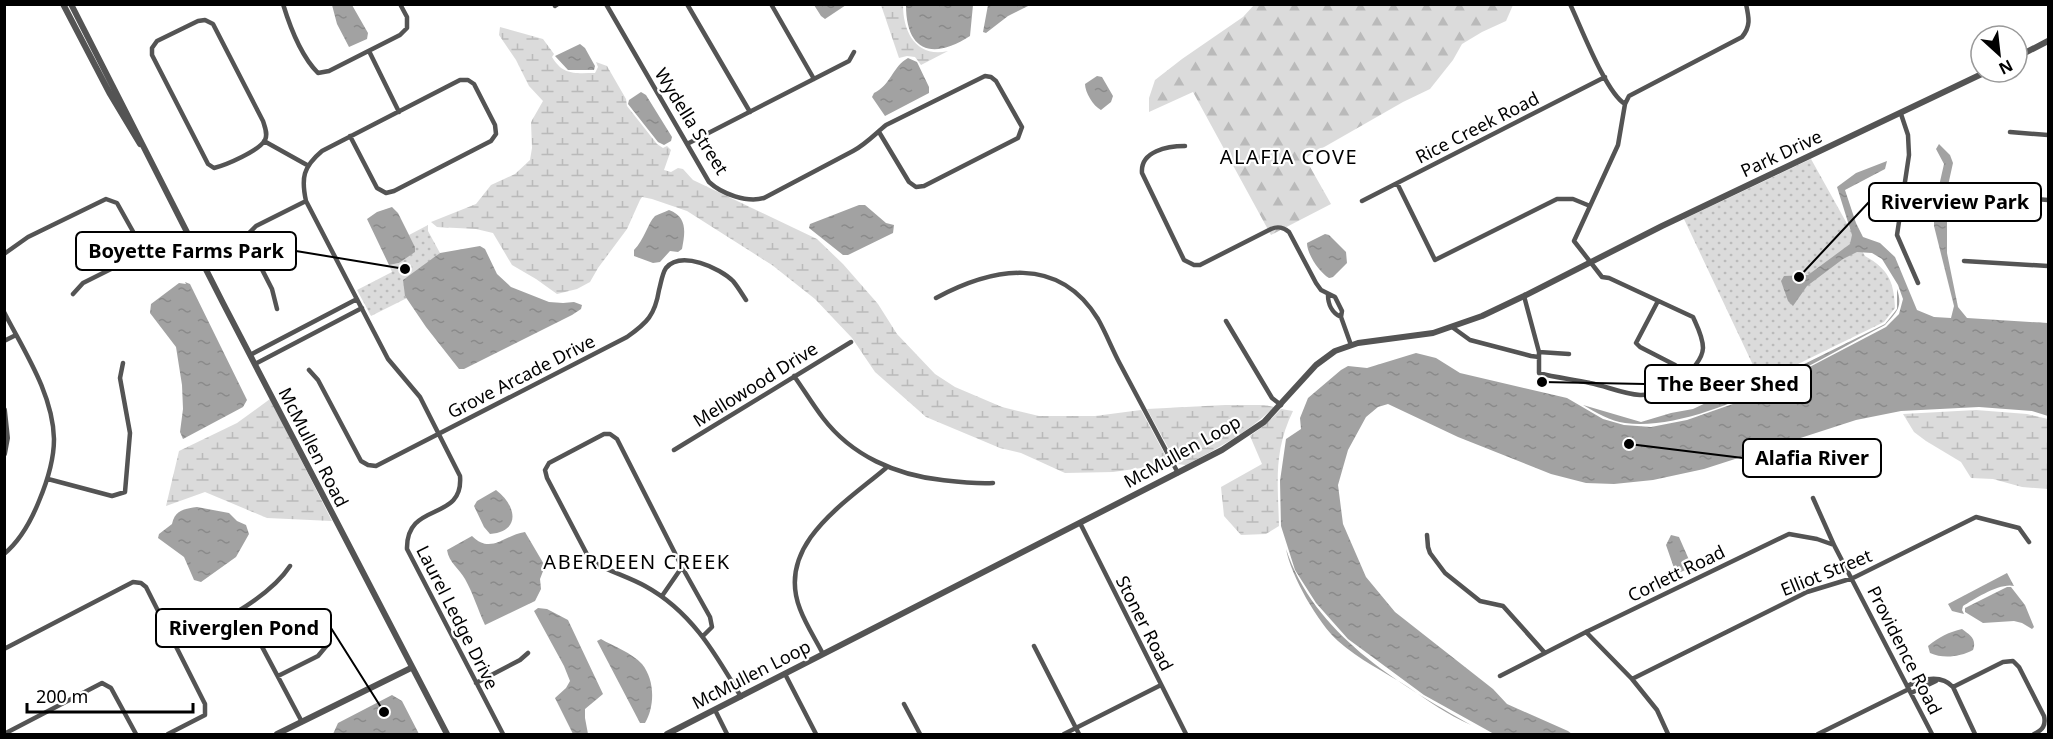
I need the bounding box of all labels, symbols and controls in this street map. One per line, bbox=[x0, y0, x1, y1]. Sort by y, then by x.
north arrow bbox=[1969, 24, 2029, 84]
text: N bbox=[1995, 55, 2017, 80]
street label: Wydella Street bbox=[650, 63, 735, 179]
street label: Rice Creek Road bbox=[1411, 86, 1543, 168]
street label: Park Drive bbox=[1736, 124, 1826, 182]
district label: ALAFIA COVE bbox=[1220, 143, 1358, 170]
callout: Riverview Park bbox=[1869, 183, 2041, 221]
text: Riverview Park bbox=[1881, 188, 2030, 215]
callout: Boyette Farms Park bbox=[76, 232, 296, 270]
text: Boyette Farms Park bbox=[88, 237, 284, 264]
street label: Grove Arcade Drive bbox=[443, 328, 599, 424]
street label: Mellowood Drive bbox=[688, 336, 822, 432]
callout: The Beer Shed bbox=[1645, 365, 1811, 403]
text: The Beer Shed bbox=[1657, 370, 1799, 397]
street label: McMullen Road bbox=[274, 383, 354, 511]
street label: McMullen Loop bbox=[1119, 409, 1245, 493]
callout: Alafia River bbox=[1743, 439, 1881, 477]
text: Alafia River bbox=[1755, 444, 1869, 471]
street label: Corlett Road bbox=[1623, 539, 1729, 607]
street label: Laurel Ledge Drive bbox=[411, 541, 505, 693]
street label: Elliot Street bbox=[1777, 543, 1876, 601]
district label: ABERDEEN CREEK bbox=[543, 548, 731, 575]
street label: Stoner Road bbox=[1111, 571, 1179, 675]
street label: Providence Road bbox=[1862, 582, 1948, 718]
callout: Riverglen Pond bbox=[156, 609, 331, 647]
text: Riverglen Pond bbox=[169, 614, 319, 641]
street label: McMullen Loop bbox=[688, 634, 814, 714]
scale bar bbox=[27, 676, 194, 714]
text: 200 m bbox=[36, 684, 88, 708]

